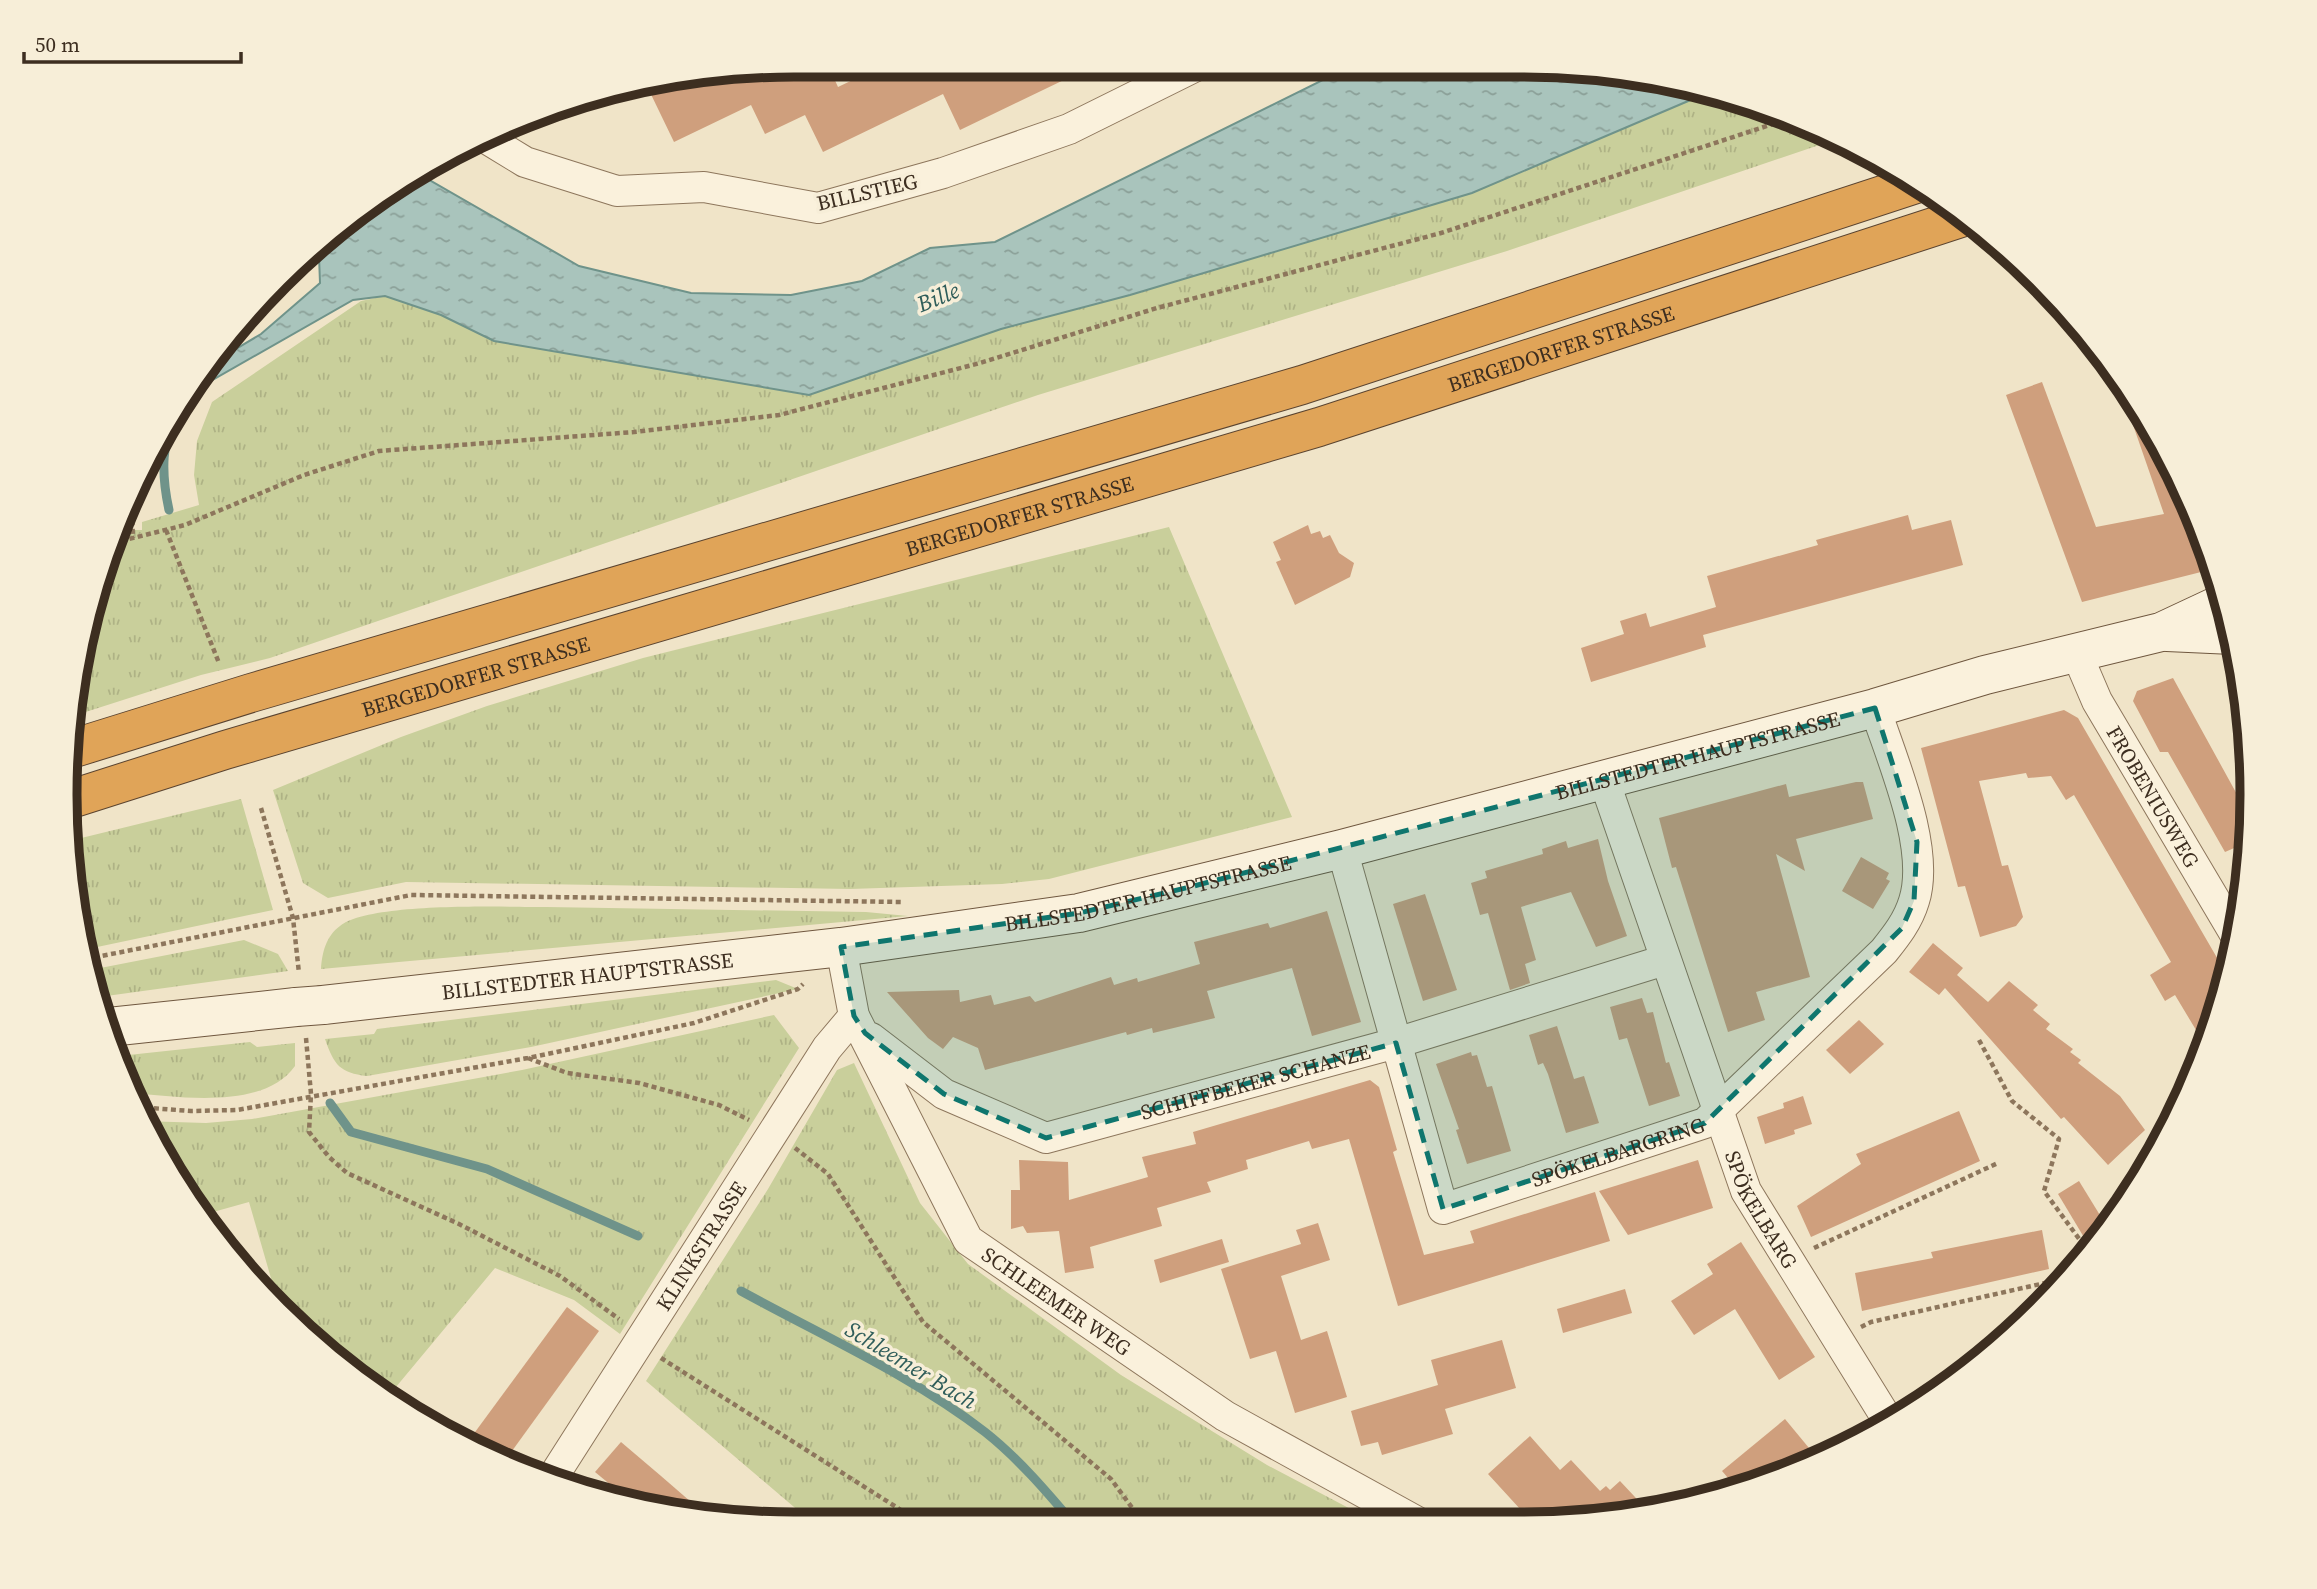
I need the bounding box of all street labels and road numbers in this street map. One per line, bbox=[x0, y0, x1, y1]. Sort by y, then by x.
street label: BILLSTIEG bbox=[814, 166, 920, 218]
street label: BERGEDORFER STRASSE bbox=[1444, 298, 1678, 399]
street label: BERGEDORFER STRASSE bbox=[902, 468, 1137, 563]
street label: BERGEDORFER STRASSE bbox=[358, 629, 593, 723]
street label: BILLSTEDTER HAUPTSTRASSE bbox=[1552, 703, 1843, 806]
street label: FROBENIUSWEG bbox=[2100, 720, 2207, 873]
street label: BILLSTEDTER HAUPTSTRASSE bbox=[1002, 847, 1294, 938]
street label: BILLSTEDTER HAUPTSTRASSE bbox=[440, 945, 735, 1006]
street label: SCHIFFBEKER SCHANZE bbox=[1137, 1036, 1373, 1126]
street label: SPÖKELBARGRING bbox=[1528, 1110, 1708, 1194]
street label: SPÖKELBARG bbox=[1719, 1147, 1805, 1274]
street label: KLINKSTRASSE bbox=[649, 1176, 753, 1316]
street label: SCHLEEMER WEG bbox=[976, 1239, 1137, 1362]

